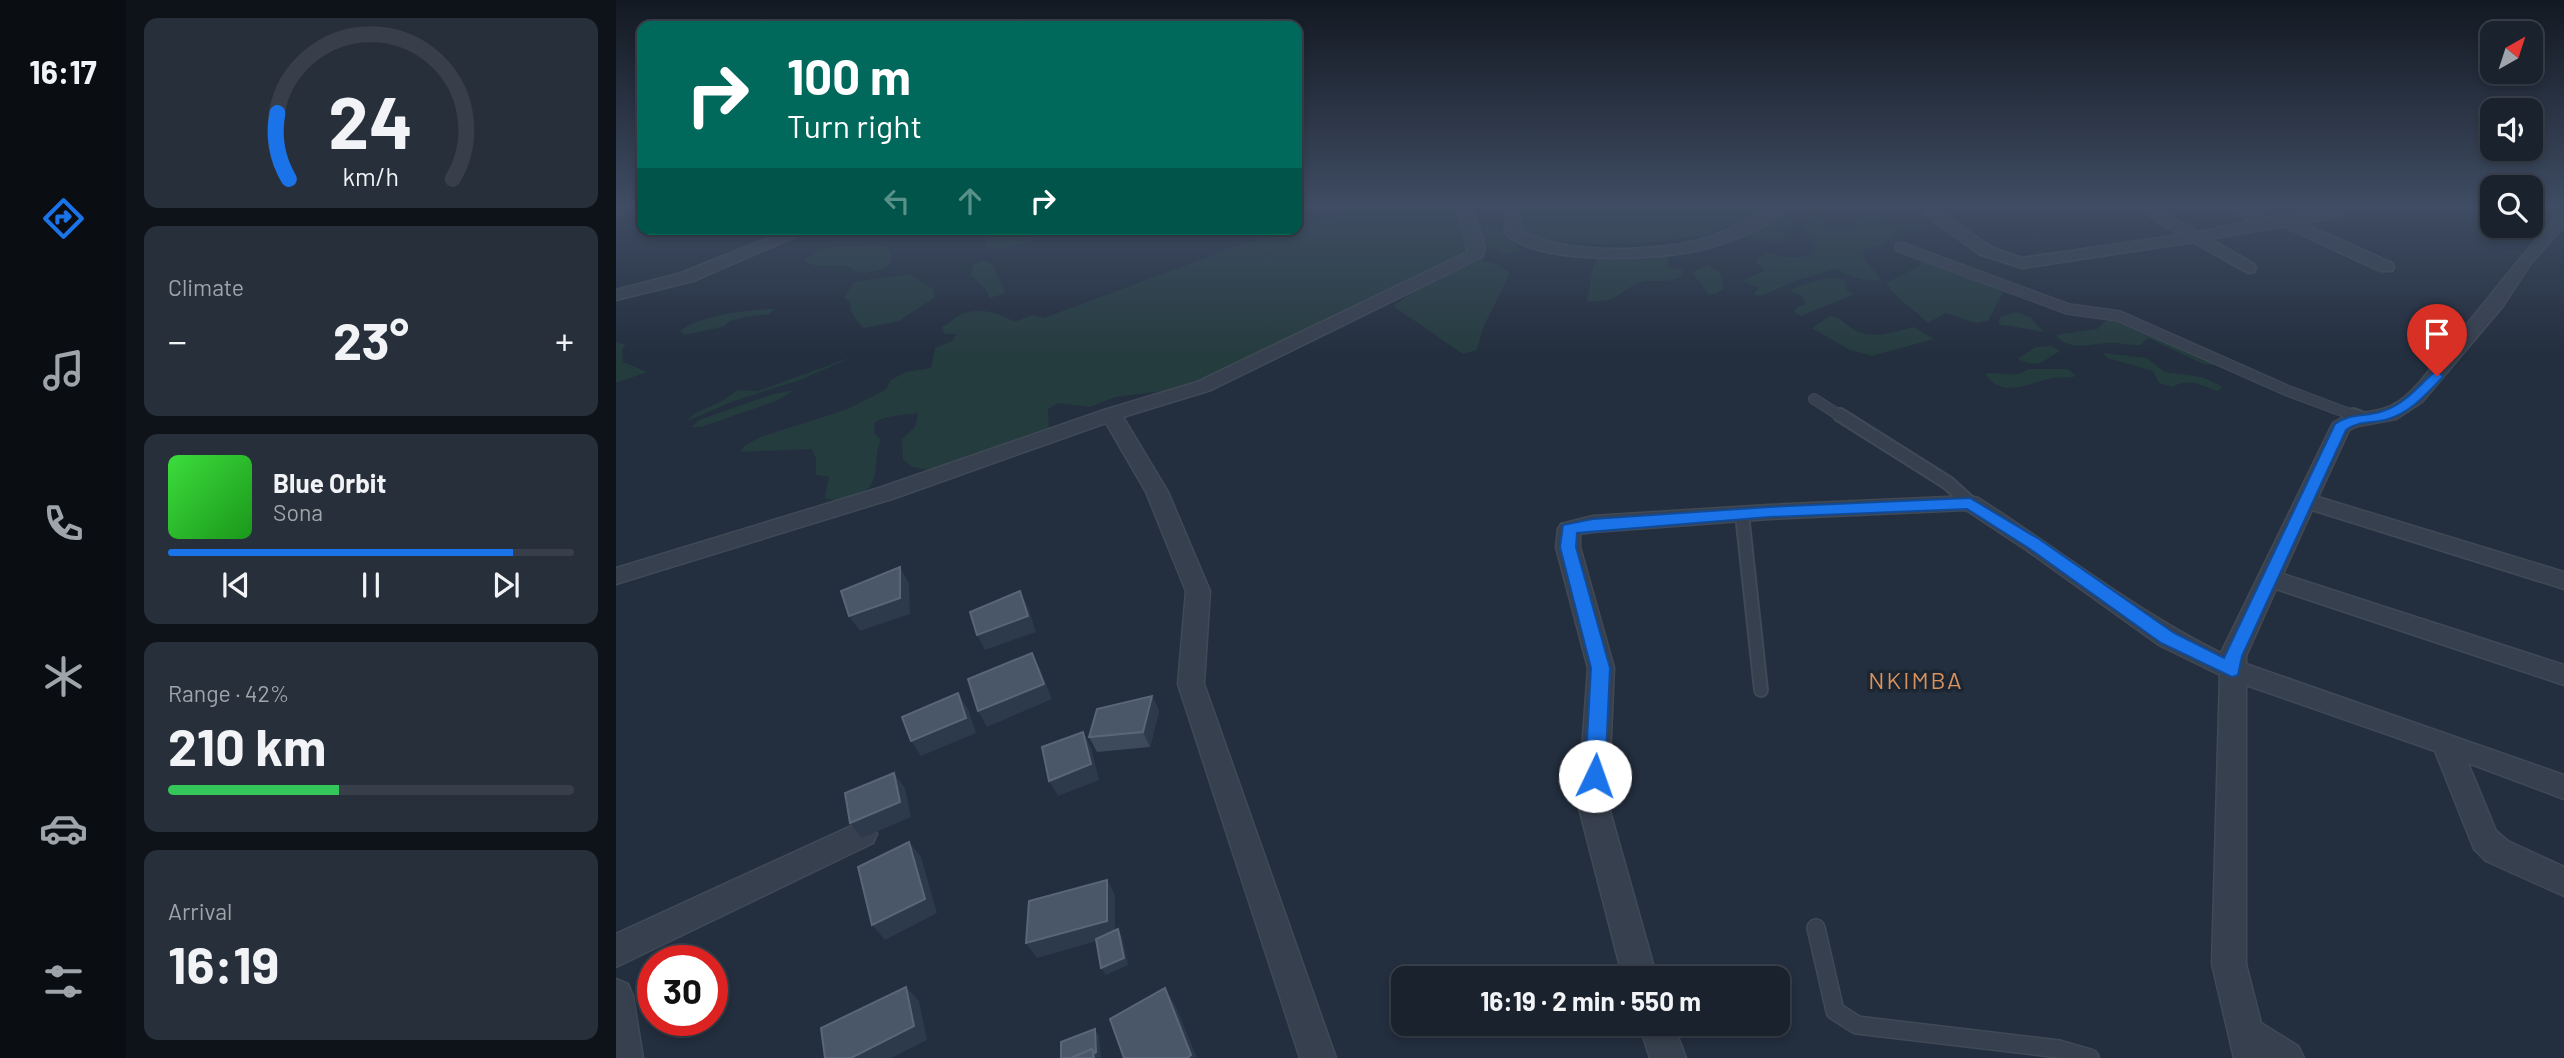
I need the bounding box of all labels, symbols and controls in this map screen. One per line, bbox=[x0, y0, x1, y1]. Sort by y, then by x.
north arrow bbox=[2480, 21, 2543, 84]
map controls bbox=[2480, 21, 2543, 238]
text: 100 m bbox=[787, 46, 911, 105]
icon: right bbox=[672, 49, 763, 140]
text: 16:17 bbox=[29, 52, 97, 90]
text: 24 bbox=[329, 76, 413, 164]
button: sound bbox=[2480, 98, 2543, 161]
text: Turn right bbox=[787, 106, 922, 144]
text: km/h bbox=[343, 161, 399, 191]
button: search bbox=[2480, 175, 2543, 238]
icon: left bbox=[878, 182, 916, 220]
icon: ahead bbox=[951, 182, 989, 220]
icon: right bbox=[1024, 182, 1062, 220]
icon: directions bbox=[39, 194, 88, 243]
text: Climate bbox=[168, 273, 244, 301]
pin bbox=[2407, 304, 2467, 376]
text: 23° bbox=[333, 308, 409, 370]
icon: arrive bbox=[2418, 315, 2456, 353]
text: − bbox=[168, 317, 187, 363]
text: + bbox=[555, 317, 574, 363]
icon: music bbox=[39, 346, 88, 395]
text: Blue Orbit bbox=[273, 467, 386, 498]
text: Sona bbox=[273, 498, 323, 526]
icon: phone bbox=[39, 499, 88, 548]
icon: previous bbox=[217, 566, 255, 604]
icon: pause bbox=[352, 566, 390, 604]
icon: next bbox=[487, 566, 525, 604]
icon: climate bbox=[39, 652, 88, 701]
district label: NKIMBA bbox=[1868, 665, 1964, 694]
text: Range · 42% bbox=[168, 679, 289, 707]
text: 210 km bbox=[168, 714, 326, 776]
position arrow bbox=[1558, 739, 1632, 813]
icon: car bbox=[39, 804, 88, 853]
text: Arrival bbox=[168, 897, 232, 925]
text: 16:19 bbox=[168, 932, 279, 994]
speed limit sign: 30 bbox=[637, 945, 728, 1036]
icon: filters bbox=[39, 957, 88, 1006]
text: 16:19 · 2 min · 550 m bbox=[1480, 985, 1701, 1016]

